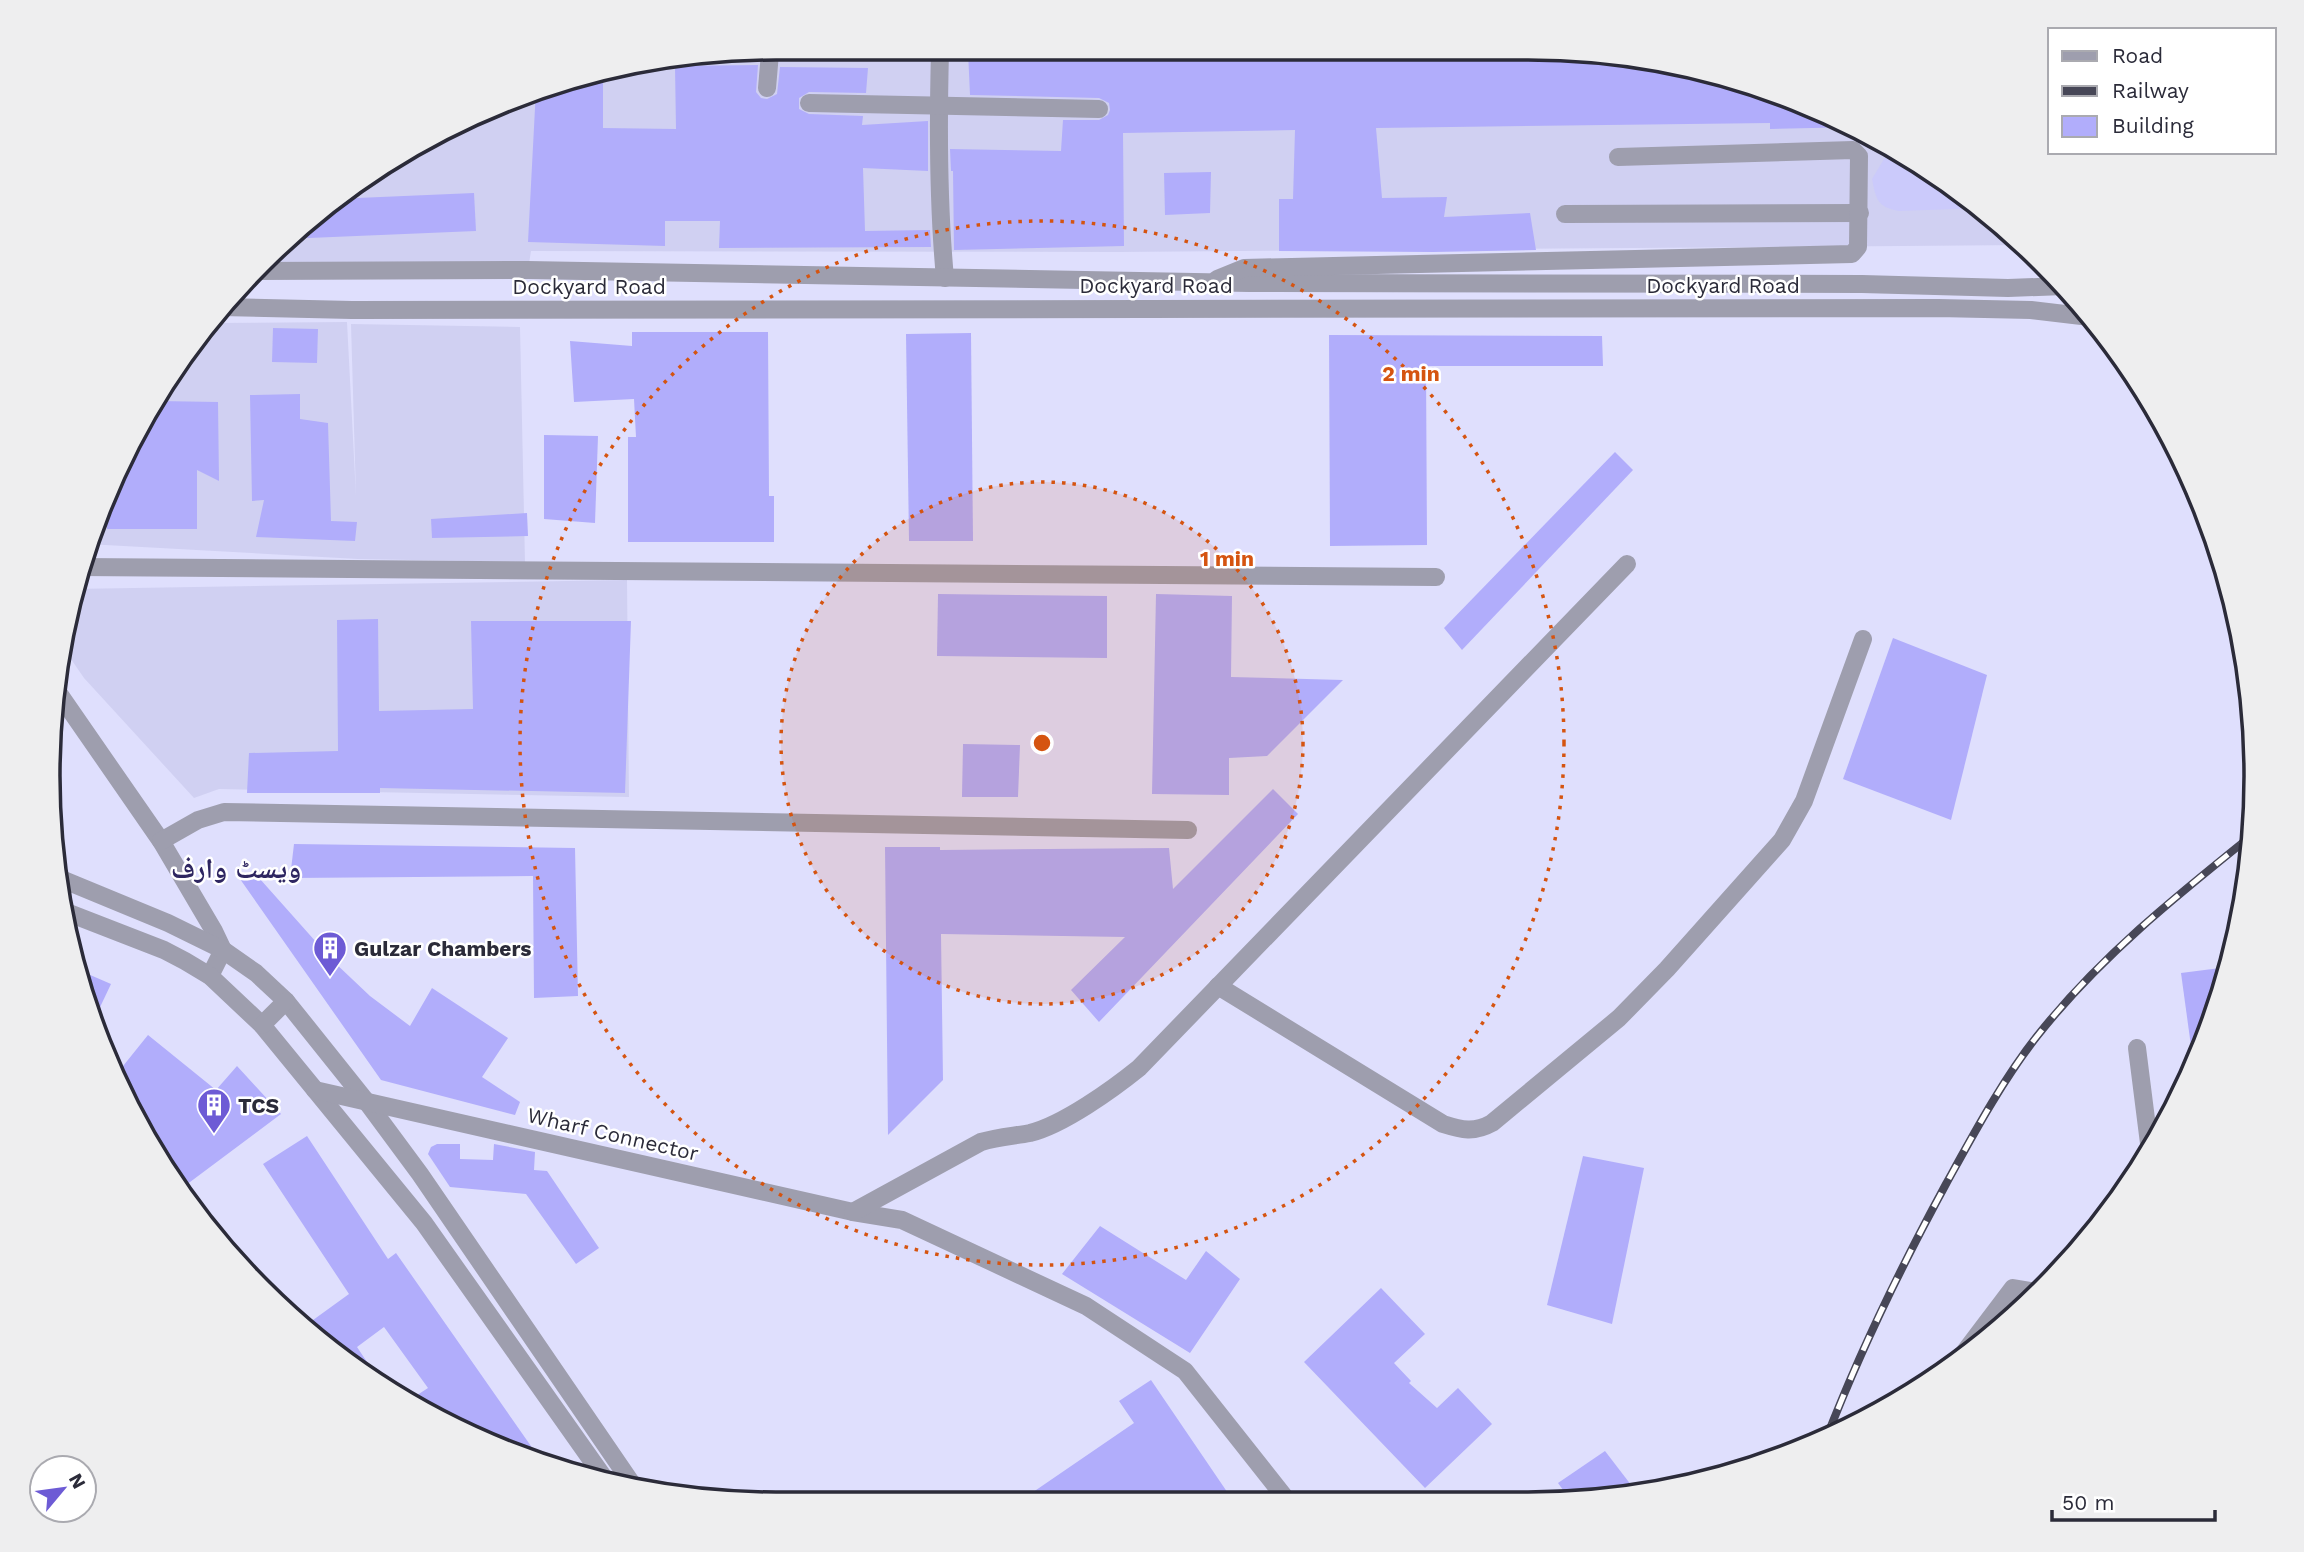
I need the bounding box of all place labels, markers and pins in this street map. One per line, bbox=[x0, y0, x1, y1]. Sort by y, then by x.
centre of rings bbox=[1030, 731, 1054, 755]
building icon: Gulzar Chambers bbox=[311, 929, 349, 978]
place label: Gulzar Chambers bbox=[354, 936, 532, 961]
building icon: TCS bbox=[195, 1086, 233, 1135]
place label: TCS bbox=[238, 1093, 279, 1118]

